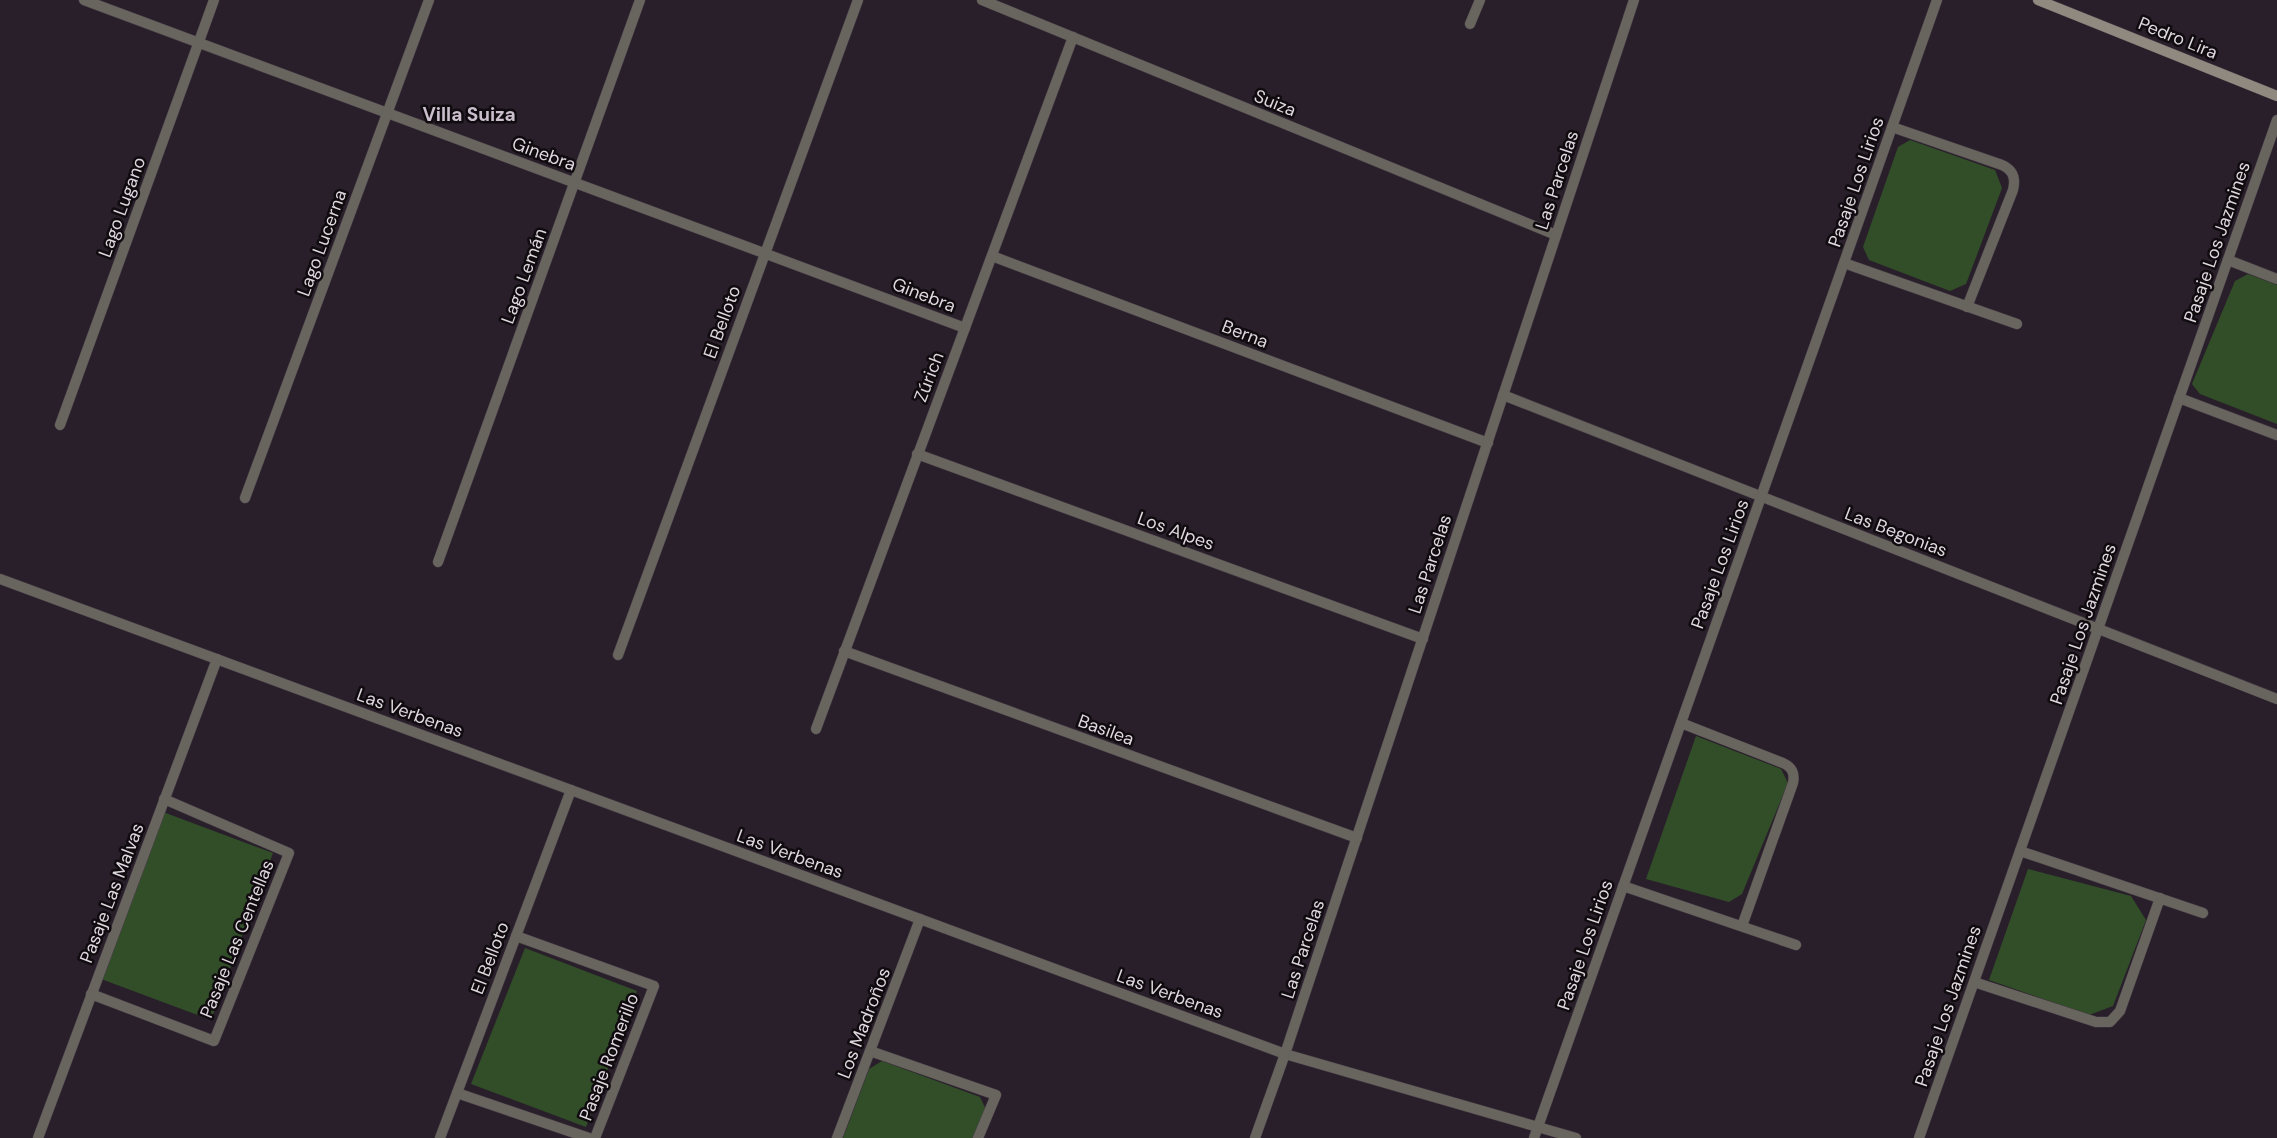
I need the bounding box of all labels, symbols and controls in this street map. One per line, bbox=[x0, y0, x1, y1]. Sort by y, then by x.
street label: Pedro Lira bbox=[2135, 11, 2221, 65]
street label: Suiza bbox=[1251, 84, 1299, 122]
district label: Villa Suiza bbox=[422, 102, 516, 127]
street label: Pasaje Los Lirios bbox=[1822, 114, 1890, 250]
street label: Las Parcelas bbox=[1530, 127, 1584, 233]
street label: Ginebra bbox=[509, 131, 579, 177]
street label: Lago Lugano bbox=[93, 154, 151, 260]
street label: Pasaje Los Jazmines bbox=[2178, 158, 2256, 326]
street label: Lago Lucerna bbox=[292, 186, 352, 300]
street label: Lago Lemán bbox=[496, 225, 552, 327]
street label: Ginebra bbox=[889, 272, 959, 318]
street label: El Belloto bbox=[698, 282, 746, 362]
street label: Berna bbox=[1218, 314, 1272, 354]
street label: Zúrich bbox=[909, 349, 949, 405]
street label: Pasaje Los Lirios bbox=[1685, 496, 1755, 632]
street label: Las Begonias bbox=[1841, 501, 1951, 563]
street label: Los Alpes bbox=[1134, 506, 1218, 556]
street label: Las Parcelas bbox=[1403, 511, 1457, 617]
street label: Pasaje Los Jazmines bbox=[2044, 540, 2122, 708]
street label: Las Verbenas bbox=[354, 683, 466, 743]
street label: Basilea bbox=[1075, 709, 1137, 751]
street label: Pasaje Las Malvas bbox=[74, 820, 150, 966]
street label: Las Verbenas bbox=[734, 824, 846, 884]
street label: Pasaje Las Centellas bbox=[194, 856, 280, 1022]
street label: Pasaje Los Lirios bbox=[1551, 877, 1619, 1013]
street label: Las Parcelas bbox=[1276, 896, 1330, 1002]
street label: El Belloto bbox=[465, 918, 515, 998]
street label: Pasaje Los Jazmines bbox=[1909, 922, 1987, 1090]
street label: Los Madroños bbox=[832, 964, 896, 1082]
street label: Las Verbenas bbox=[1114, 964, 1226, 1024]
street label: Pasaje Romerillo bbox=[574, 990, 644, 1124]

